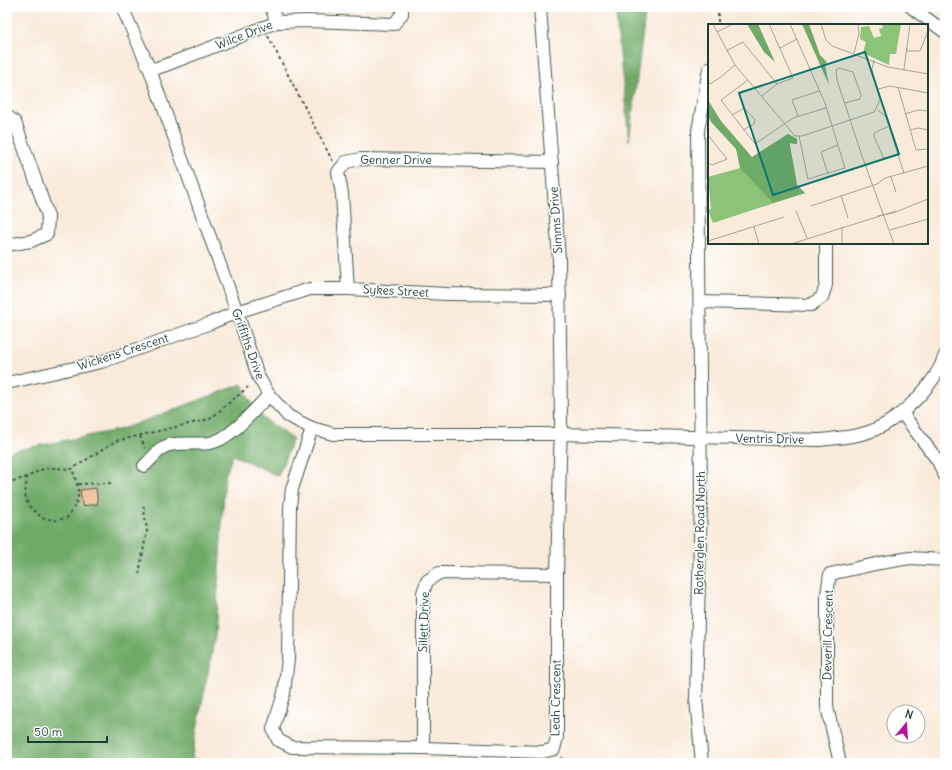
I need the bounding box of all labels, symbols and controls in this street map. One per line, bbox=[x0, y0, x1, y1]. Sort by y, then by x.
street label: Wilce Drive bbox=[213, 17, 274, 52]
inset map bbox=[708, 24, 928, 244]
street label: Genner Drive bbox=[360, 152, 432, 167]
street label: Simms Drive bbox=[546, 186, 565, 254]
street label: Sykes Street bbox=[363, 281, 430, 300]
street label: Griffiths Drive bbox=[229, 306, 268, 381]
street label: Wickens Crescent bbox=[75, 330, 170, 373]
street label: Ventris Drive bbox=[736, 430, 804, 447]
street label: Rotherglen Road North bbox=[691, 471, 708, 595]
street label: Deverill Crescent bbox=[819, 590, 836, 680]
street label: Sillett Drive bbox=[415, 591, 432, 652]
street label: Leah Crescent bbox=[547, 659, 564, 737]
north arrow bbox=[886, 704, 926, 744]
text: N bbox=[903, 707, 915, 722]
scale bar bbox=[28, 718, 107, 744]
text: 50 m bbox=[34, 724, 63, 739]

